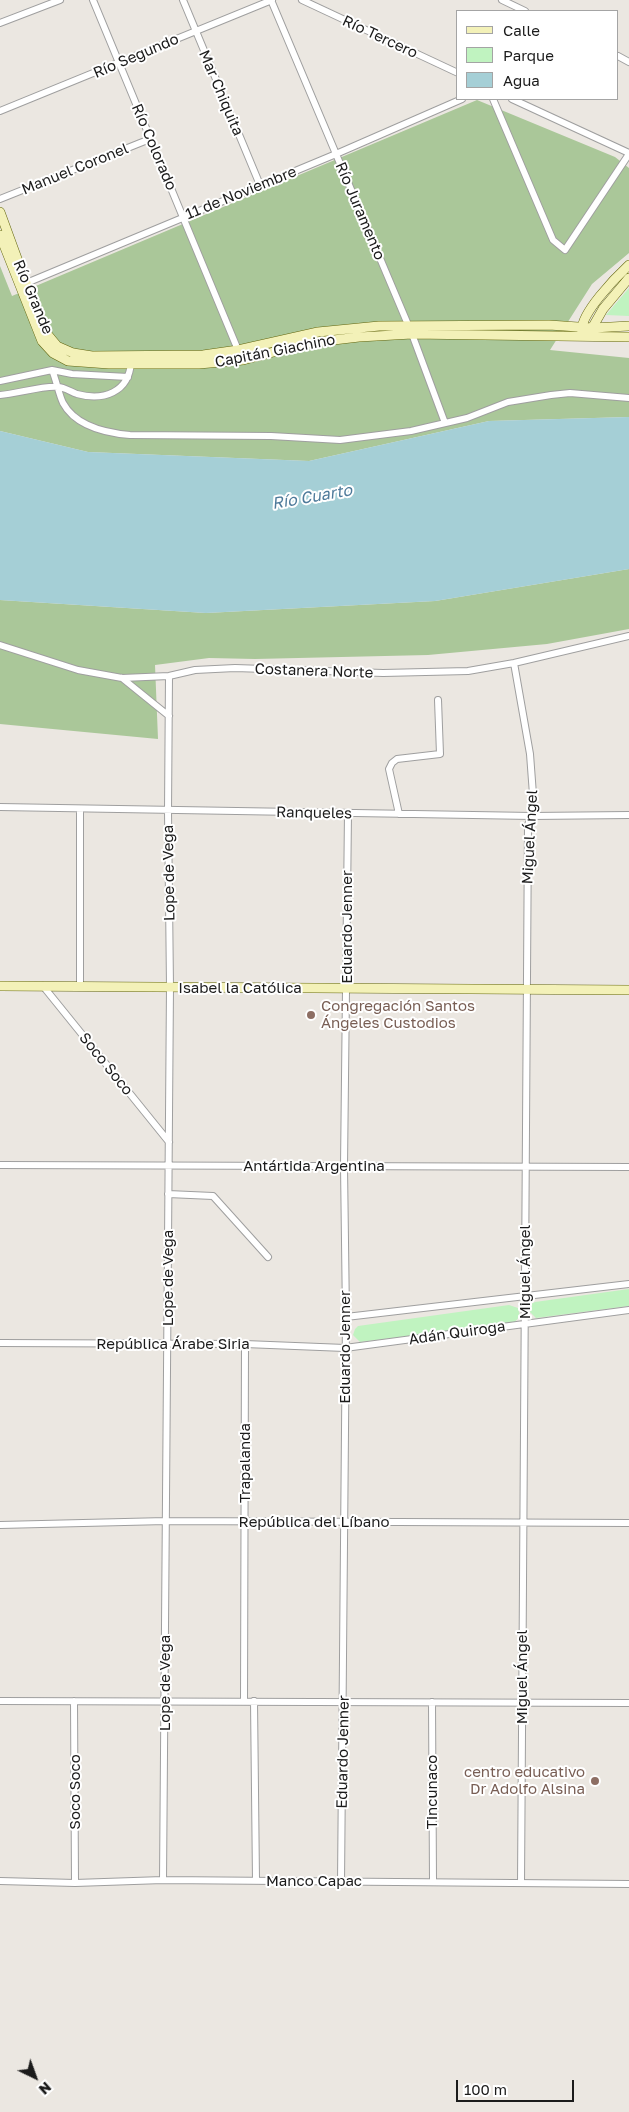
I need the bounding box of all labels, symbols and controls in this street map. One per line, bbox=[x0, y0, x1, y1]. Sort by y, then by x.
legend bbox=[456, 10, 619, 100]
street label: Río Tercero bbox=[340, 12, 420, 62]
text: Calle bbox=[503, 21, 540, 39]
street label: Río Segundo bbox=[91, 30, 181, 82]
text: Parque bbox=[503, 46, 554, 64]
street label: Mar Chiquita bbox=[195, 48, 247, 138]
text: Agua bbox=[503, 71, 540, 89]
street label: Río Colorado bbox=[128, 101, 180, 193]
street label: Manuel Coronel bbox=[19, 139, 131, 199]
street label: Río Juramento bbox=[331, 159, 389, 263]
street label: 11 de Noviembre bbox=[183, 163, 299, 223]
street label: Río Grande bbox=[9, 257, 57, 337]
street label: Capitán Giachino bbox=[213, 331, 337, 371]
water label: Río Cuarto bbox=[270, 481, 354, 513]
street label: Costanera Norte bbox=[254, 660, 374, 682]
street label: Miguel Ángel bbox=[519, 789, 541, 885]
street label: Ranqueles bbox=[276, 803, 352, 823]
street label: Lope de Vega bbox=[159, 825, 179, 921]
street label: Eduardo Jenner bbox=[338, 870, 356, 984]
street label: Isabel la Católica bbox=[178, 979, 302, 997]
place label: Congregación Santos Ángeles Custodios bbox=[321, 997, 475, 1032]
marker: Congregación Santos Ángeles Custodios bbox=[305, 1009, 317, 1021]
street label: Soco Soco bbox=[75, 1029, 137, 1099]
street label: Antártida Argentina bbox=[243, 1157, 385, 1175]
street label: Miguel Ángel bbox=[516, 1225, 534, 1319]
street label: Lope de Vega bbox=[159, 1230, 177, 1326]
street label: Eduardo Jenner bbox=[336, 1290, 354, 1404]
street label: Adán Quiroga bbox=[408, 1317, 506, 1349]
street label: República Árabe Siria bbox=[96, 1335, 250, 1353]
street label: Trapalanda bbox=[236, 1423, 254, 1503]
street label: República del Líbano bbox=[239, 1513, 389, 1531]
street label: Miguel Ángel bbox=[513, 1630, 531, 1724]
street label: Lope de Vega bbox=[156, 1635, 174, 1731]
street label: Eduardo Jenner bbox=[333, 1695, 353, 1809]
street label: Soco Soco bbox=[66, 1754, 84, 1830]
street label: Tincunaco bbox=[423, 1755, 441, 1829]
place label: centro educativo Dr Adolfo Alsina bbox=[464, 1763, 585, 1798]
marker: centro educativo Dr Adolfo Alsina bbox=[589, 1775, 601, 1787]
street label: Manco Capac bbox=[266, 1872, 362, 1890]
north arrow bbox=[10, 2052, 60, 2102]
scale bar bbox=[459, 2070, 576, 2102]
text: N bbox=[36, 2079, 55, 2098]
text: 100 m bbox=[464, 2080, 507, 2098]

